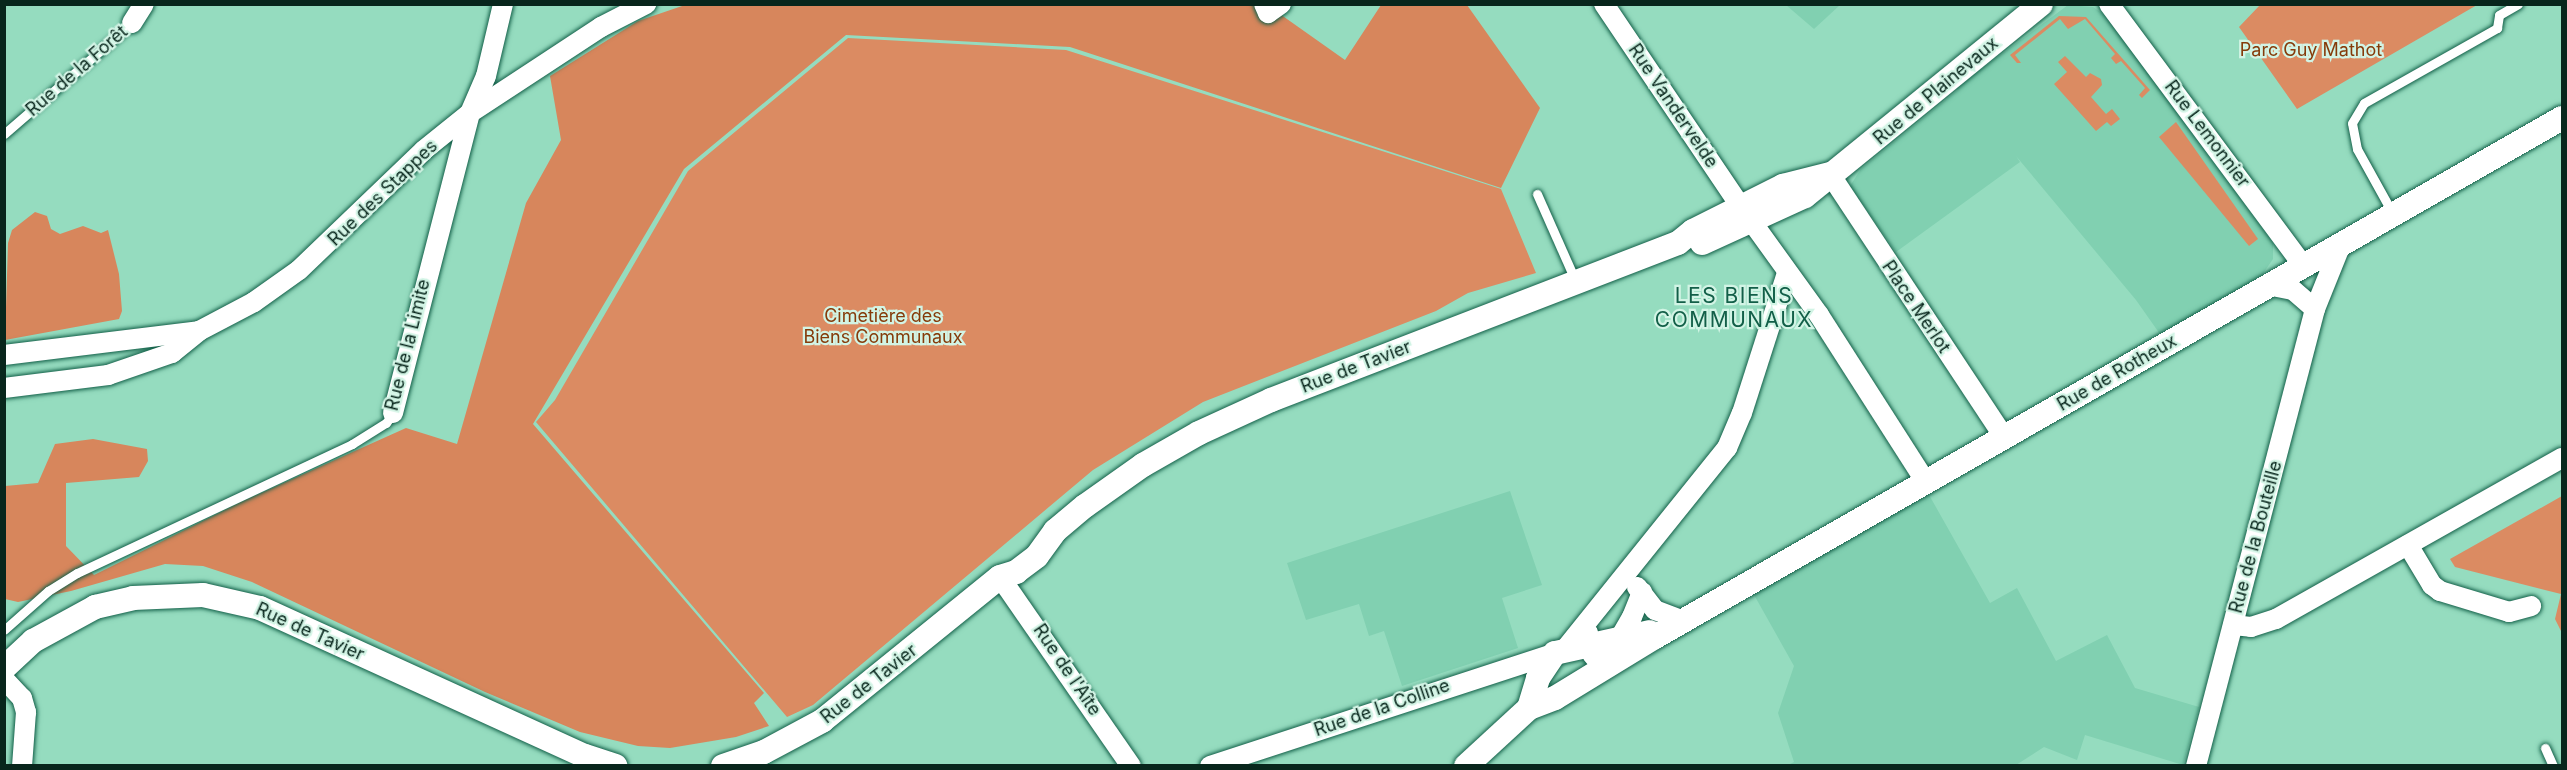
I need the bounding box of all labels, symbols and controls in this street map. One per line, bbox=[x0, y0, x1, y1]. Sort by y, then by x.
street label: Rue de la Forêt bbox=[22, 21, 132, 121]
street label: Rue de Plainevaux bbox=[1869, 33, 2003, 149]
park label: Parc Guy Mathot bbox=[2240, 39, 2382, 61]
street label: Rue Vandervelde bbox=[1624, 40, 1722, 172]
street label: Rue Lemonnier bbox=[2160, 76, 2254, 192]
street label: Rue des Stappes bbox=[324, 135, 442, 251]
street label: Place Merlot bbox=[1877, 257, 1955, 357]
street label: Rue de la Limite bbox=[381, 277, 435, 413]
district label: LES BIENS COMMUNAUX bbox=[1655, 283, 1813, 333]
park label: Cimetière des Biens Communaux bbox=[803, 306, 963, 348]
street label: Rue de Rotheux bbox=[2054, 330, 2180, 416]
street label: Rue de Tavier bbox=[1298, 336, 1414, 398]
street label: Rue de la Bouteille bbox=[2225, 458, 2287, 616]
street label: Rue de Tavier bbox=[253, 598, 367, 666]
street label: Rue de l'Aîte bbox=[1028, 620, 1106, 720]
street label: Rue de Tavier bbox=[817, 640, 921, 728]
street label: Rue de la Colline bbox=[1311, 675, 1453, 741]

